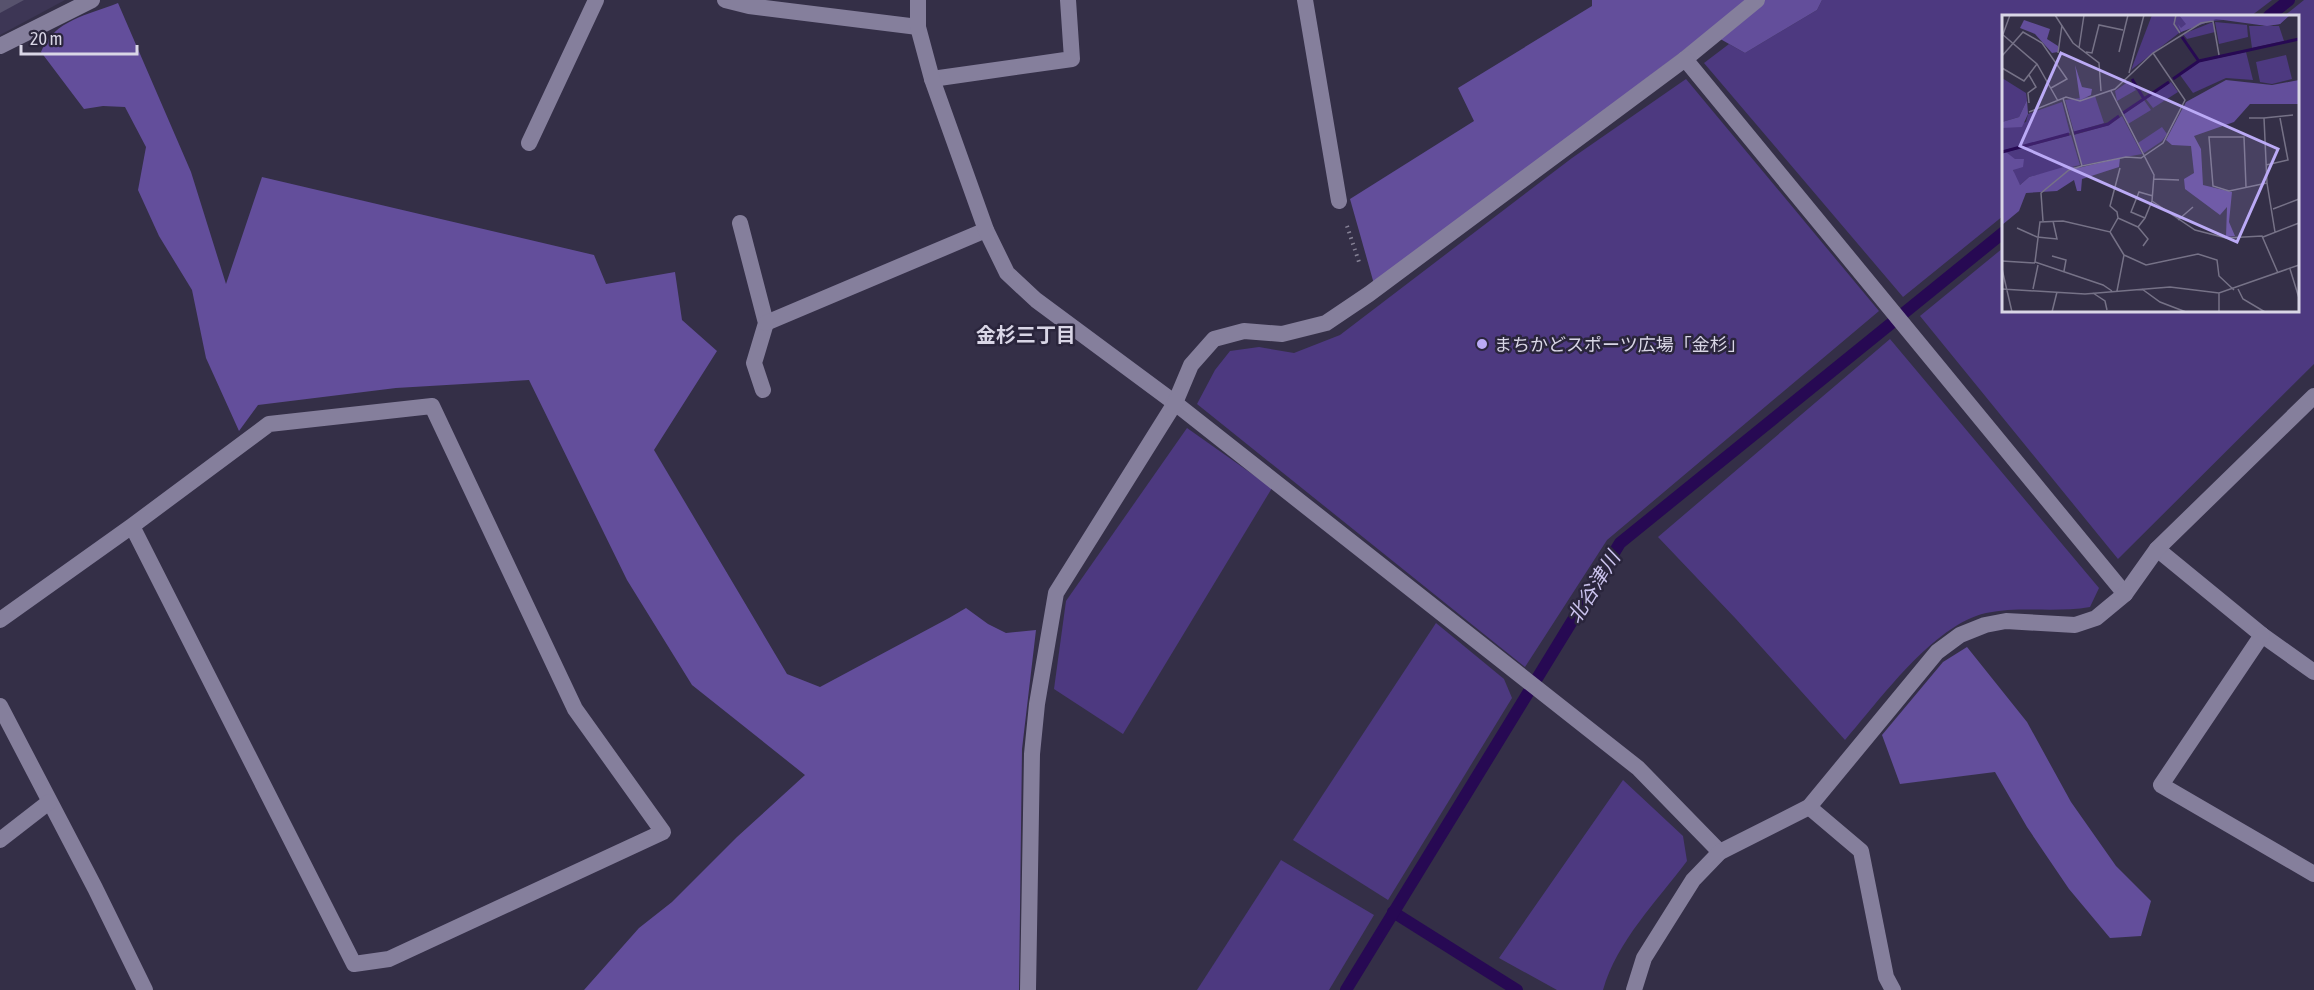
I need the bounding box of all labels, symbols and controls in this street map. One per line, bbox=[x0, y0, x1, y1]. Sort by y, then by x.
inset map bbox=[2002, 15, 2299, 312]
scale bar bbox=[21, 18, 136, 56]
text: 20 m bbox=[30, 28, 62, 49]
district label: 金杉三丁目 bbox=[976, 323, 1076, 346]
place label: まちかどスポーツ広場「金杉」 bbox=[1494, 334, 1746, 355]
marker: まちかどスポーツ広場「金杉」 bbox=[1475, 337, 1489, 351]
water label: 北谷津川 bbox=[1562, 545, 1625, 627]

